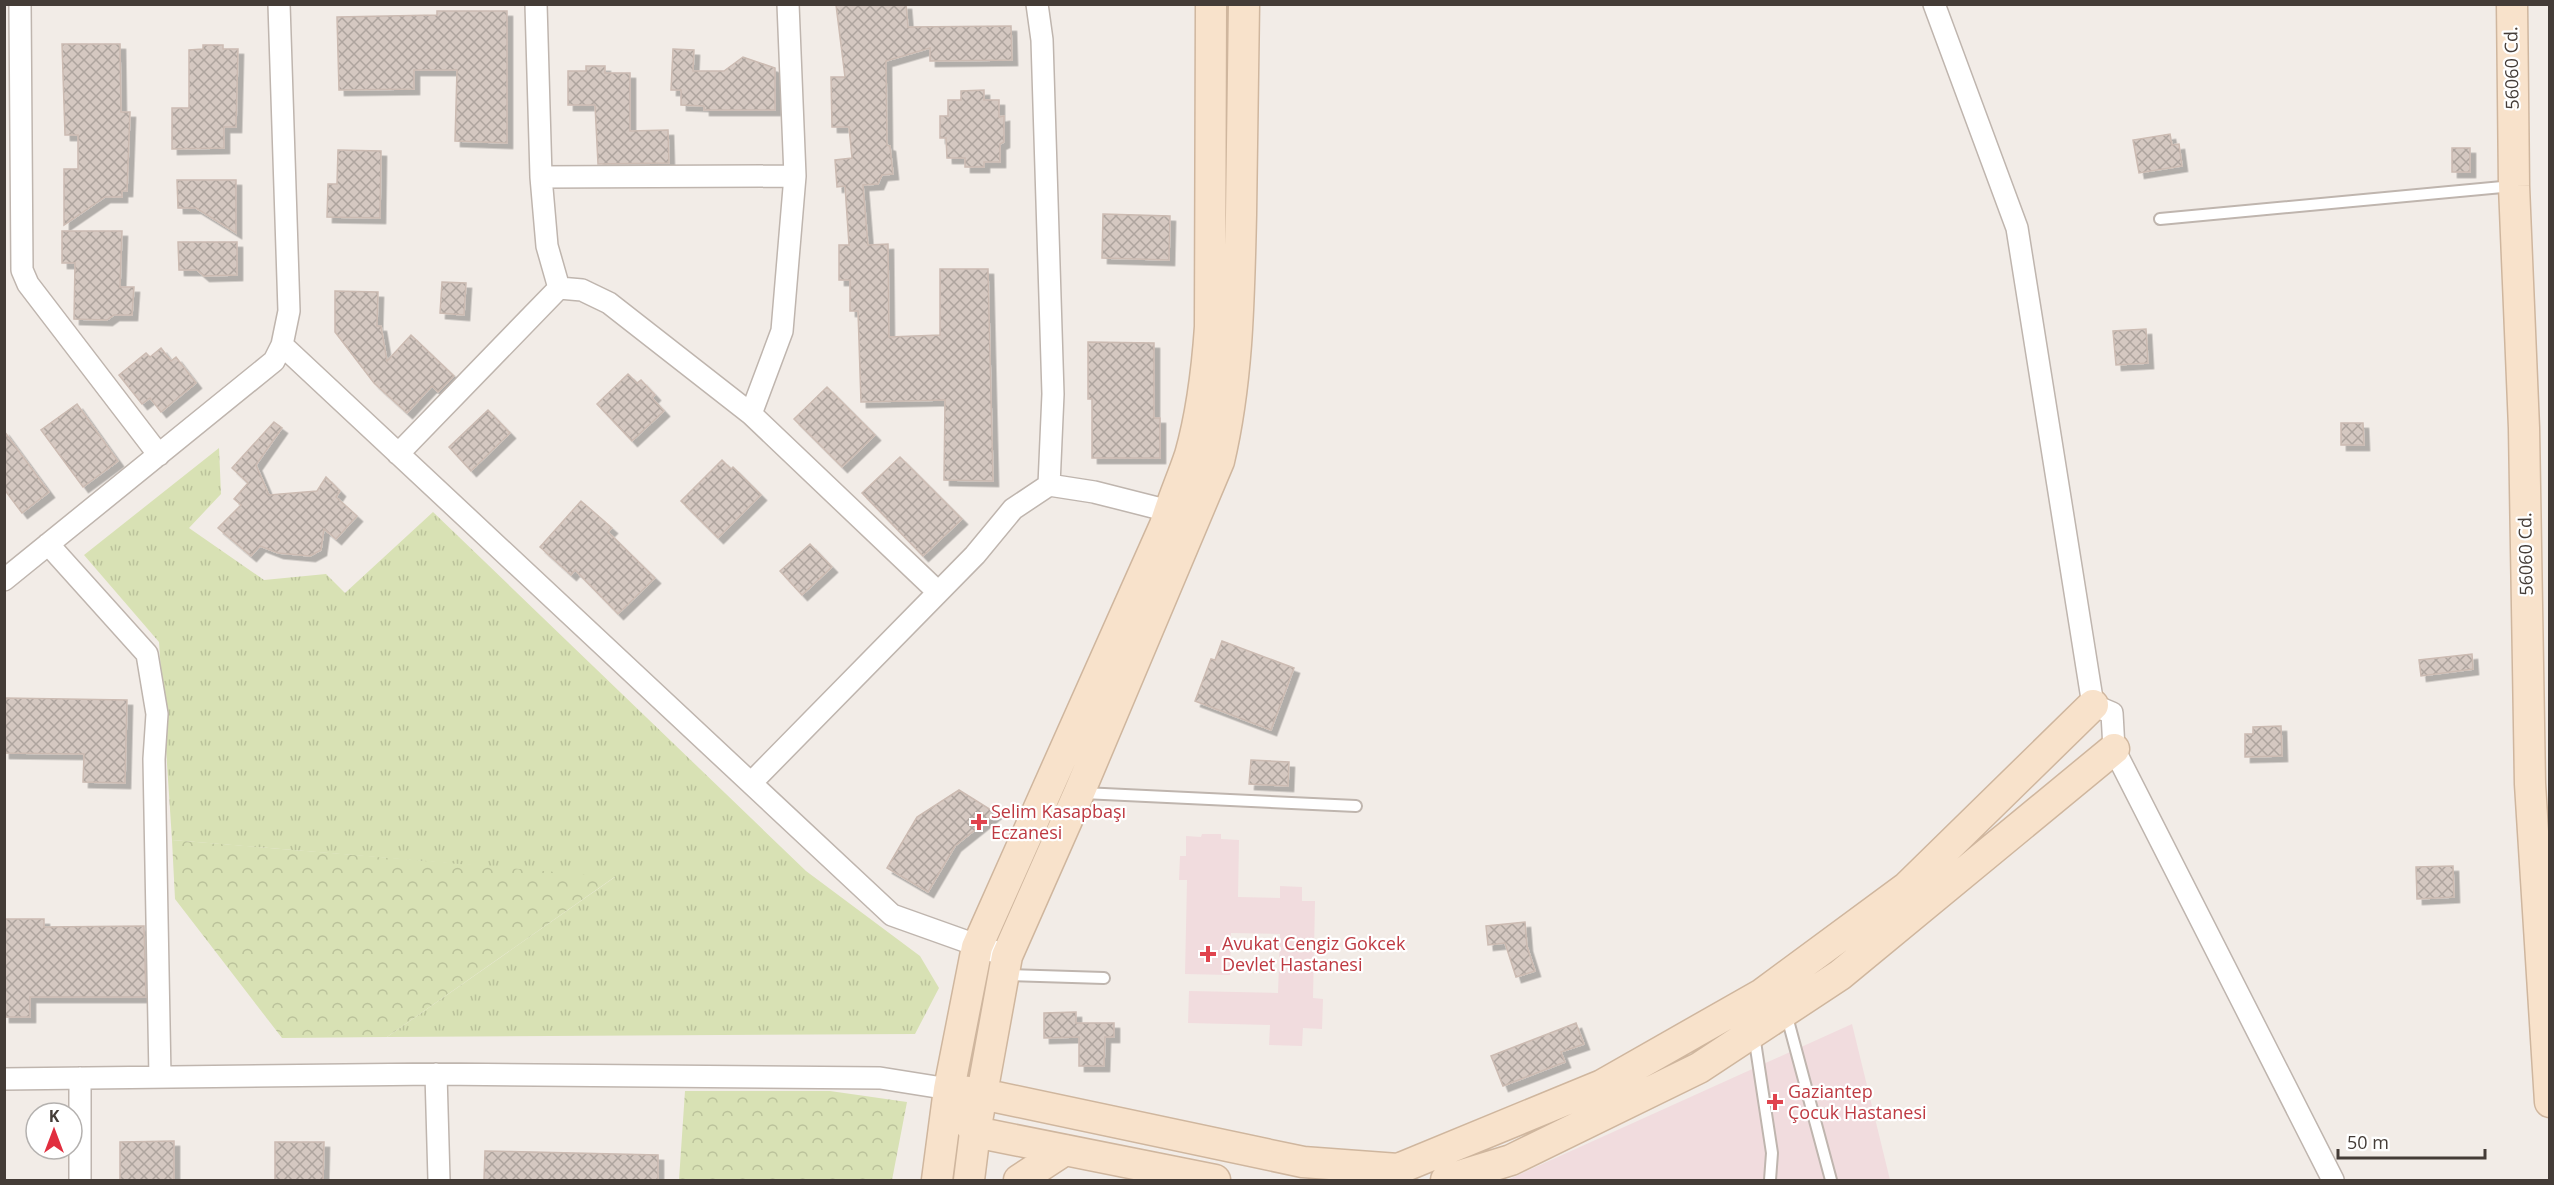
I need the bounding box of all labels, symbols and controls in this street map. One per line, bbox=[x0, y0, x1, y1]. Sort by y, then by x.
street label: 56060 Cd. bbox=[2498, 26, 2524, 110]
street label: 56060 Cd. bbox=[2512, 512, 2538, 596]
place label: Selim Kasapbaşı Eczanesi bbox=[991, 799, 1126, 844]
marker: Selim Kasapbaşı Eczanesi bbox=[972, 815, 986, 829]
place label: Avukat Cengiz Gokcek Devlet Hastanesi bbox=[1222, 931, 1406, 976]
marker: Avukat Cengiz Gokcek Devlet Hastanesi bbox=[1199, 945, 1217, 963]
place label: Gaziantep Çocuk Hastanesi bbox=[1788, 1079, 1927, 1124]
marker: Gaziantep Çocuk Hastanesi bbox=[1766, 1093, 1784, 1111]
north arrow bbox=[24, 1101, 84, 1161]
text: K bbox=[49, 1105, 60, 1127]
scale bar bbox=[2338, 1122, 2485, 1160]
text: 50 m bbox=[2347, 1130, 2389, 1154]

